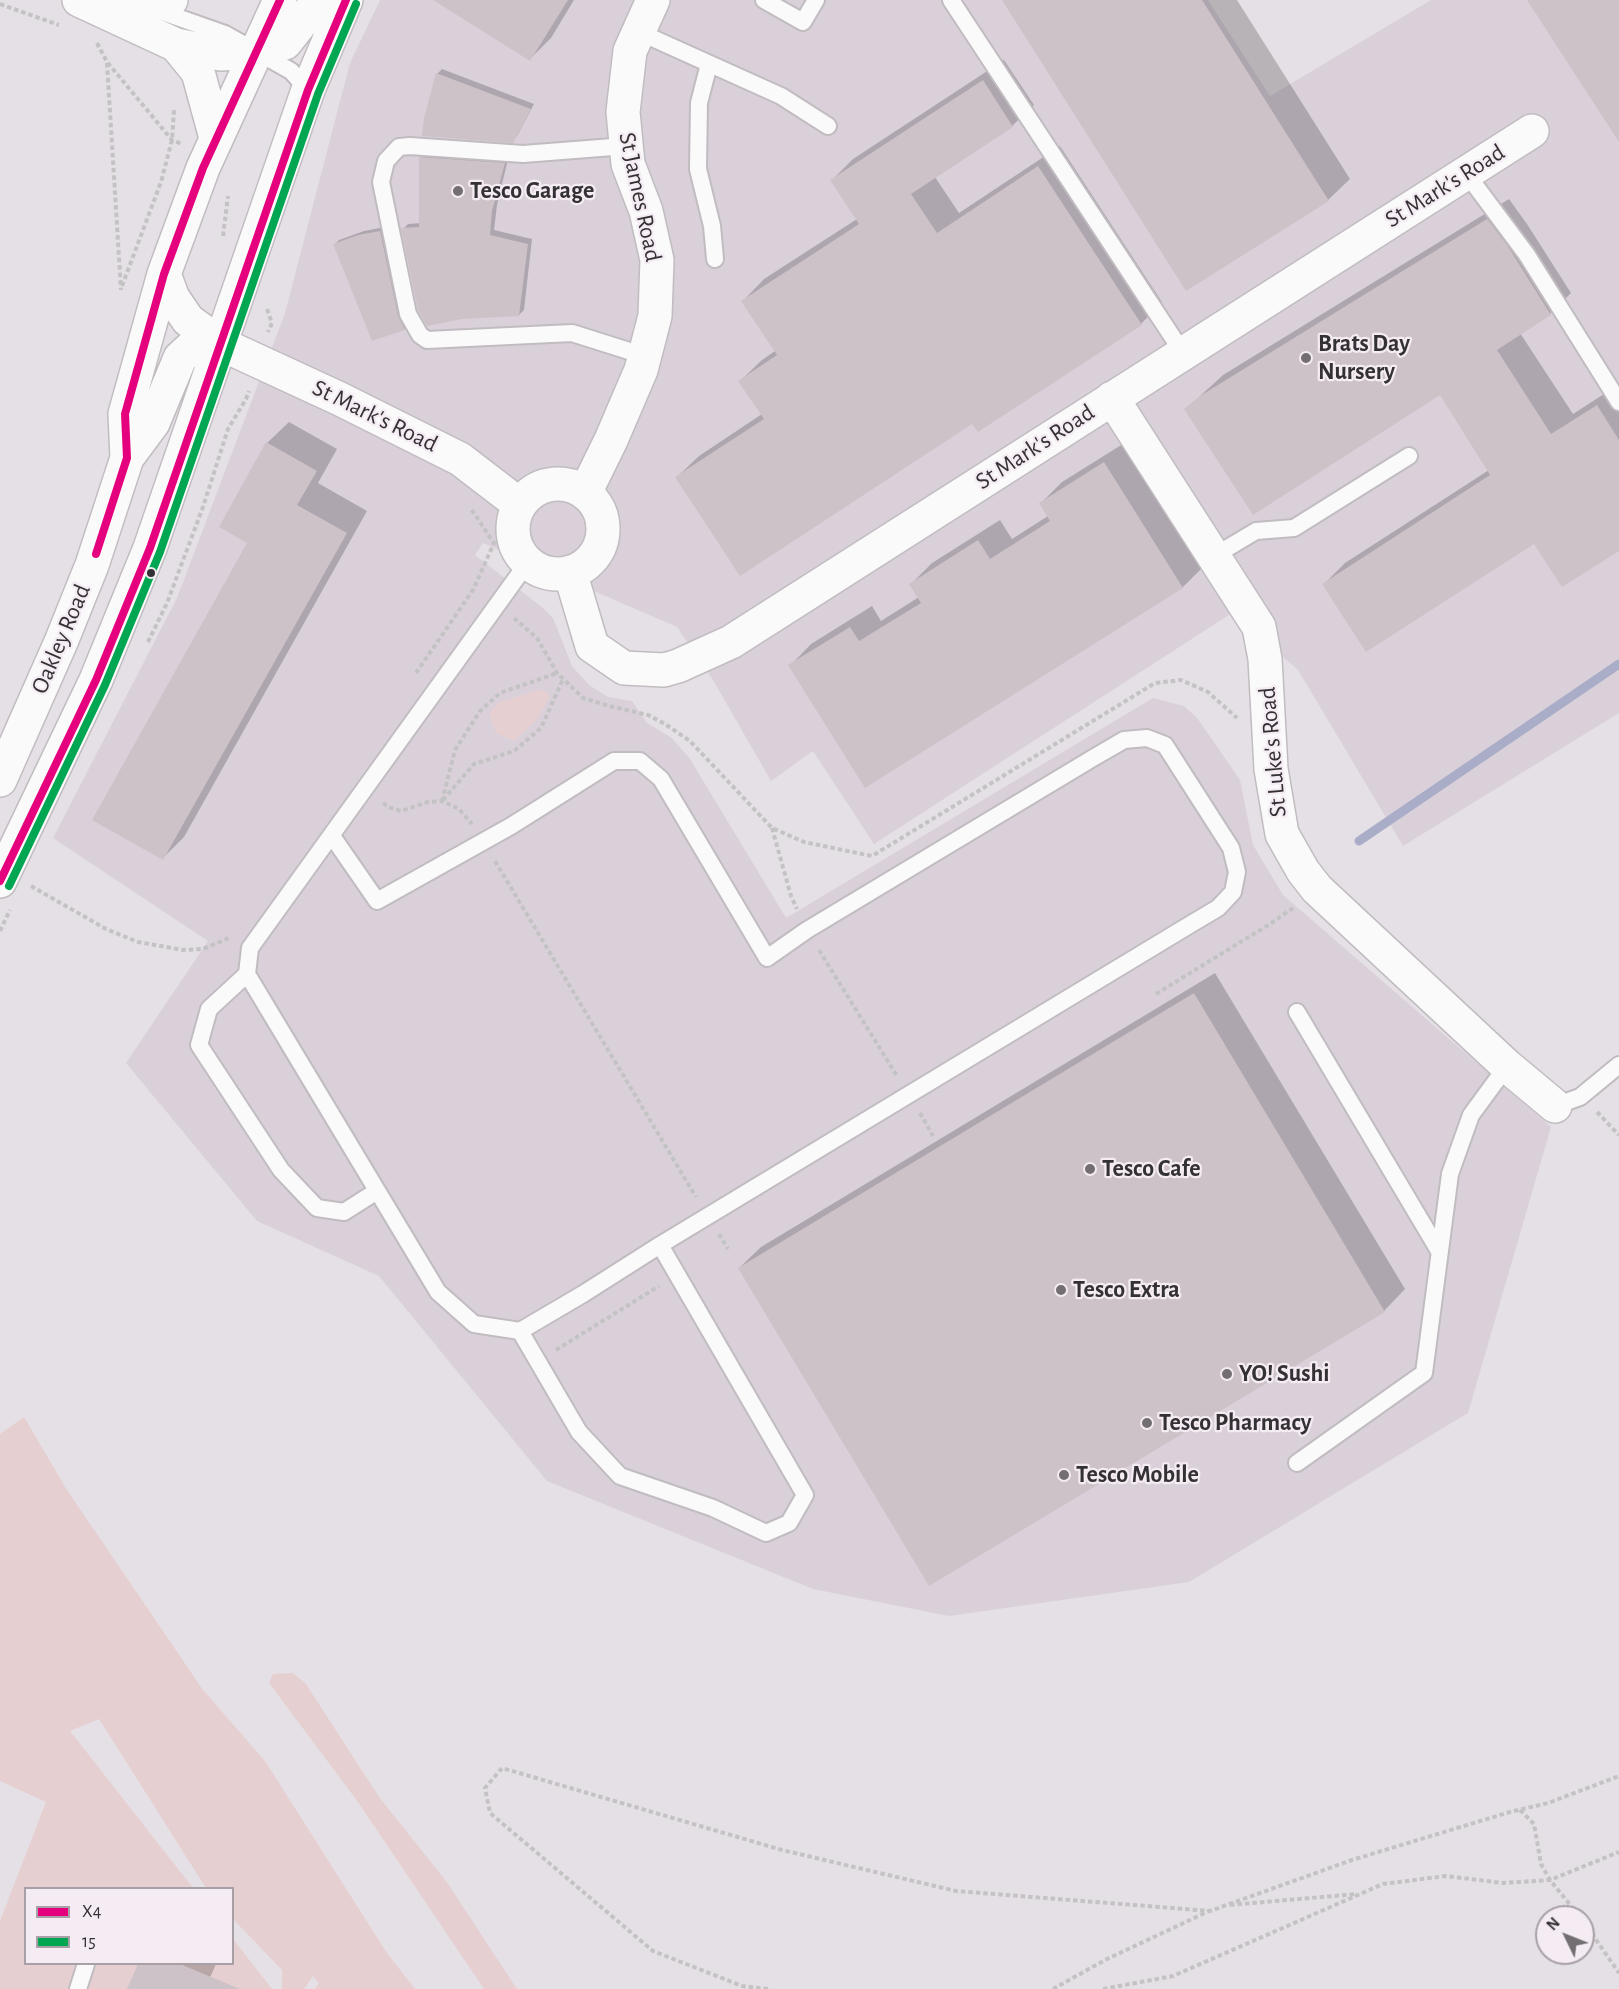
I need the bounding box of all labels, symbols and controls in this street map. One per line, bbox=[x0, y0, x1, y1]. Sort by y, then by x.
street label: St James Road bbox=[612, 130, 668, 264]
street label: St Mark's Road bbox=[1380, 138, 1510, 234]
place label: Tesco Garage bbox=[470, 177, 594, 205]
marker: Tesco Garage bbox=[451, 184, 465, 198]
place label: Brats Day Nursery bbox=[1318, 330, 1410, 386]
marker: Brats Day Nursery bbox=[1299, 351, 1313, 365]
street label: St Mark's Road bbox=[308, 373, 442, 459]
street label: St Mark's Road bbox=[970, 398, 1100, 496]
unlabelled marker bbox=[145, 567, 157, 579]
street label: Oakley Road bbox=[25, 580, 97, 698]
street label: St Luke's Road bbox=[1253, 686, 1293, 818]
place label: Tesco Cafe bbox=[1102, 1155, 1201, 1183]
marker: Tesco Cafe bbox=[1083, 1162, 1097, 1176]
place label: Tesco Extra bbox=[1073, 1276, 1180, 1304]
marker: Tesco Extra bbox=[1054, 1283, 1068, 1297]
place label: YO! Sushi bbox=[1239, 1360, 1330, 1388]
marker: YO! Sushi bbox=[1220, 1367, 1234, 1381]
place label: Tesco Pharmacy bbox=[1159, 1409, 1312, 1437]
marker: Tesco Pharmacy bbox=[1140, 1416, 1154, 1430]
place label: Tesco Mobile bbox=[1076, 1461, 1199, 1489]
marker: Tesco Mobile bbox=[1057, 1468, 1071, 1482]
legend bbox=[24, 1887, 234, 1965]
text: X4 bbox=[82, 1903, 101, 1921]
north arrow bbox=[1535, 1905, 1595, 1965]
text: N bbox=[1544, 1915, 1563, 1934]
text: 15 bbox=[82, 1933, 96, 1951]

